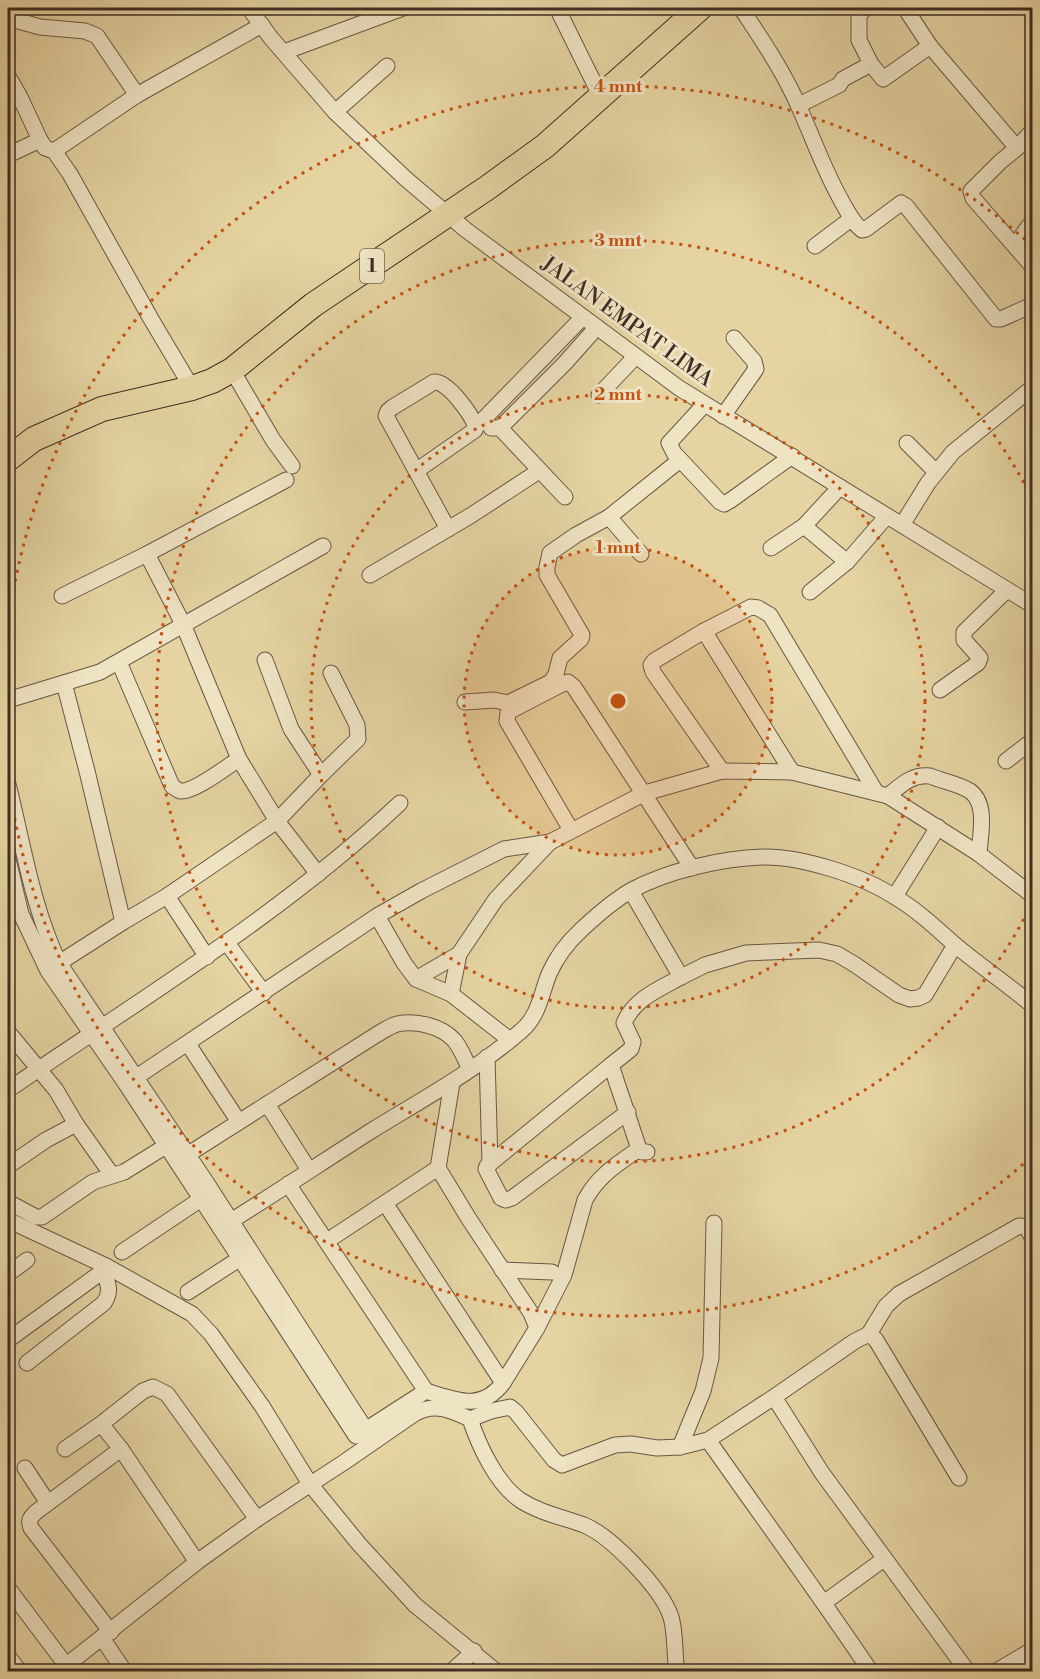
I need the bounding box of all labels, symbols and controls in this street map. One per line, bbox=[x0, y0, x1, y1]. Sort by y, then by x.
text: 4 mnt bbox=[594, 75, 643, 98]
text: 3 mnt bbox=[594, 229, 642, 252]
road number: 1 bbox=[360, 249, 384, 283]
street label: JALAN EMPAT LIMA bbox=[535, 250, 718, 393]
text: 2 mnt bbox=[594, 383, 643, 406]
text: 1 mnt bbox=[595, 536, 641, 559]
centre of rings bbox=[608, 691, 628, 711]

